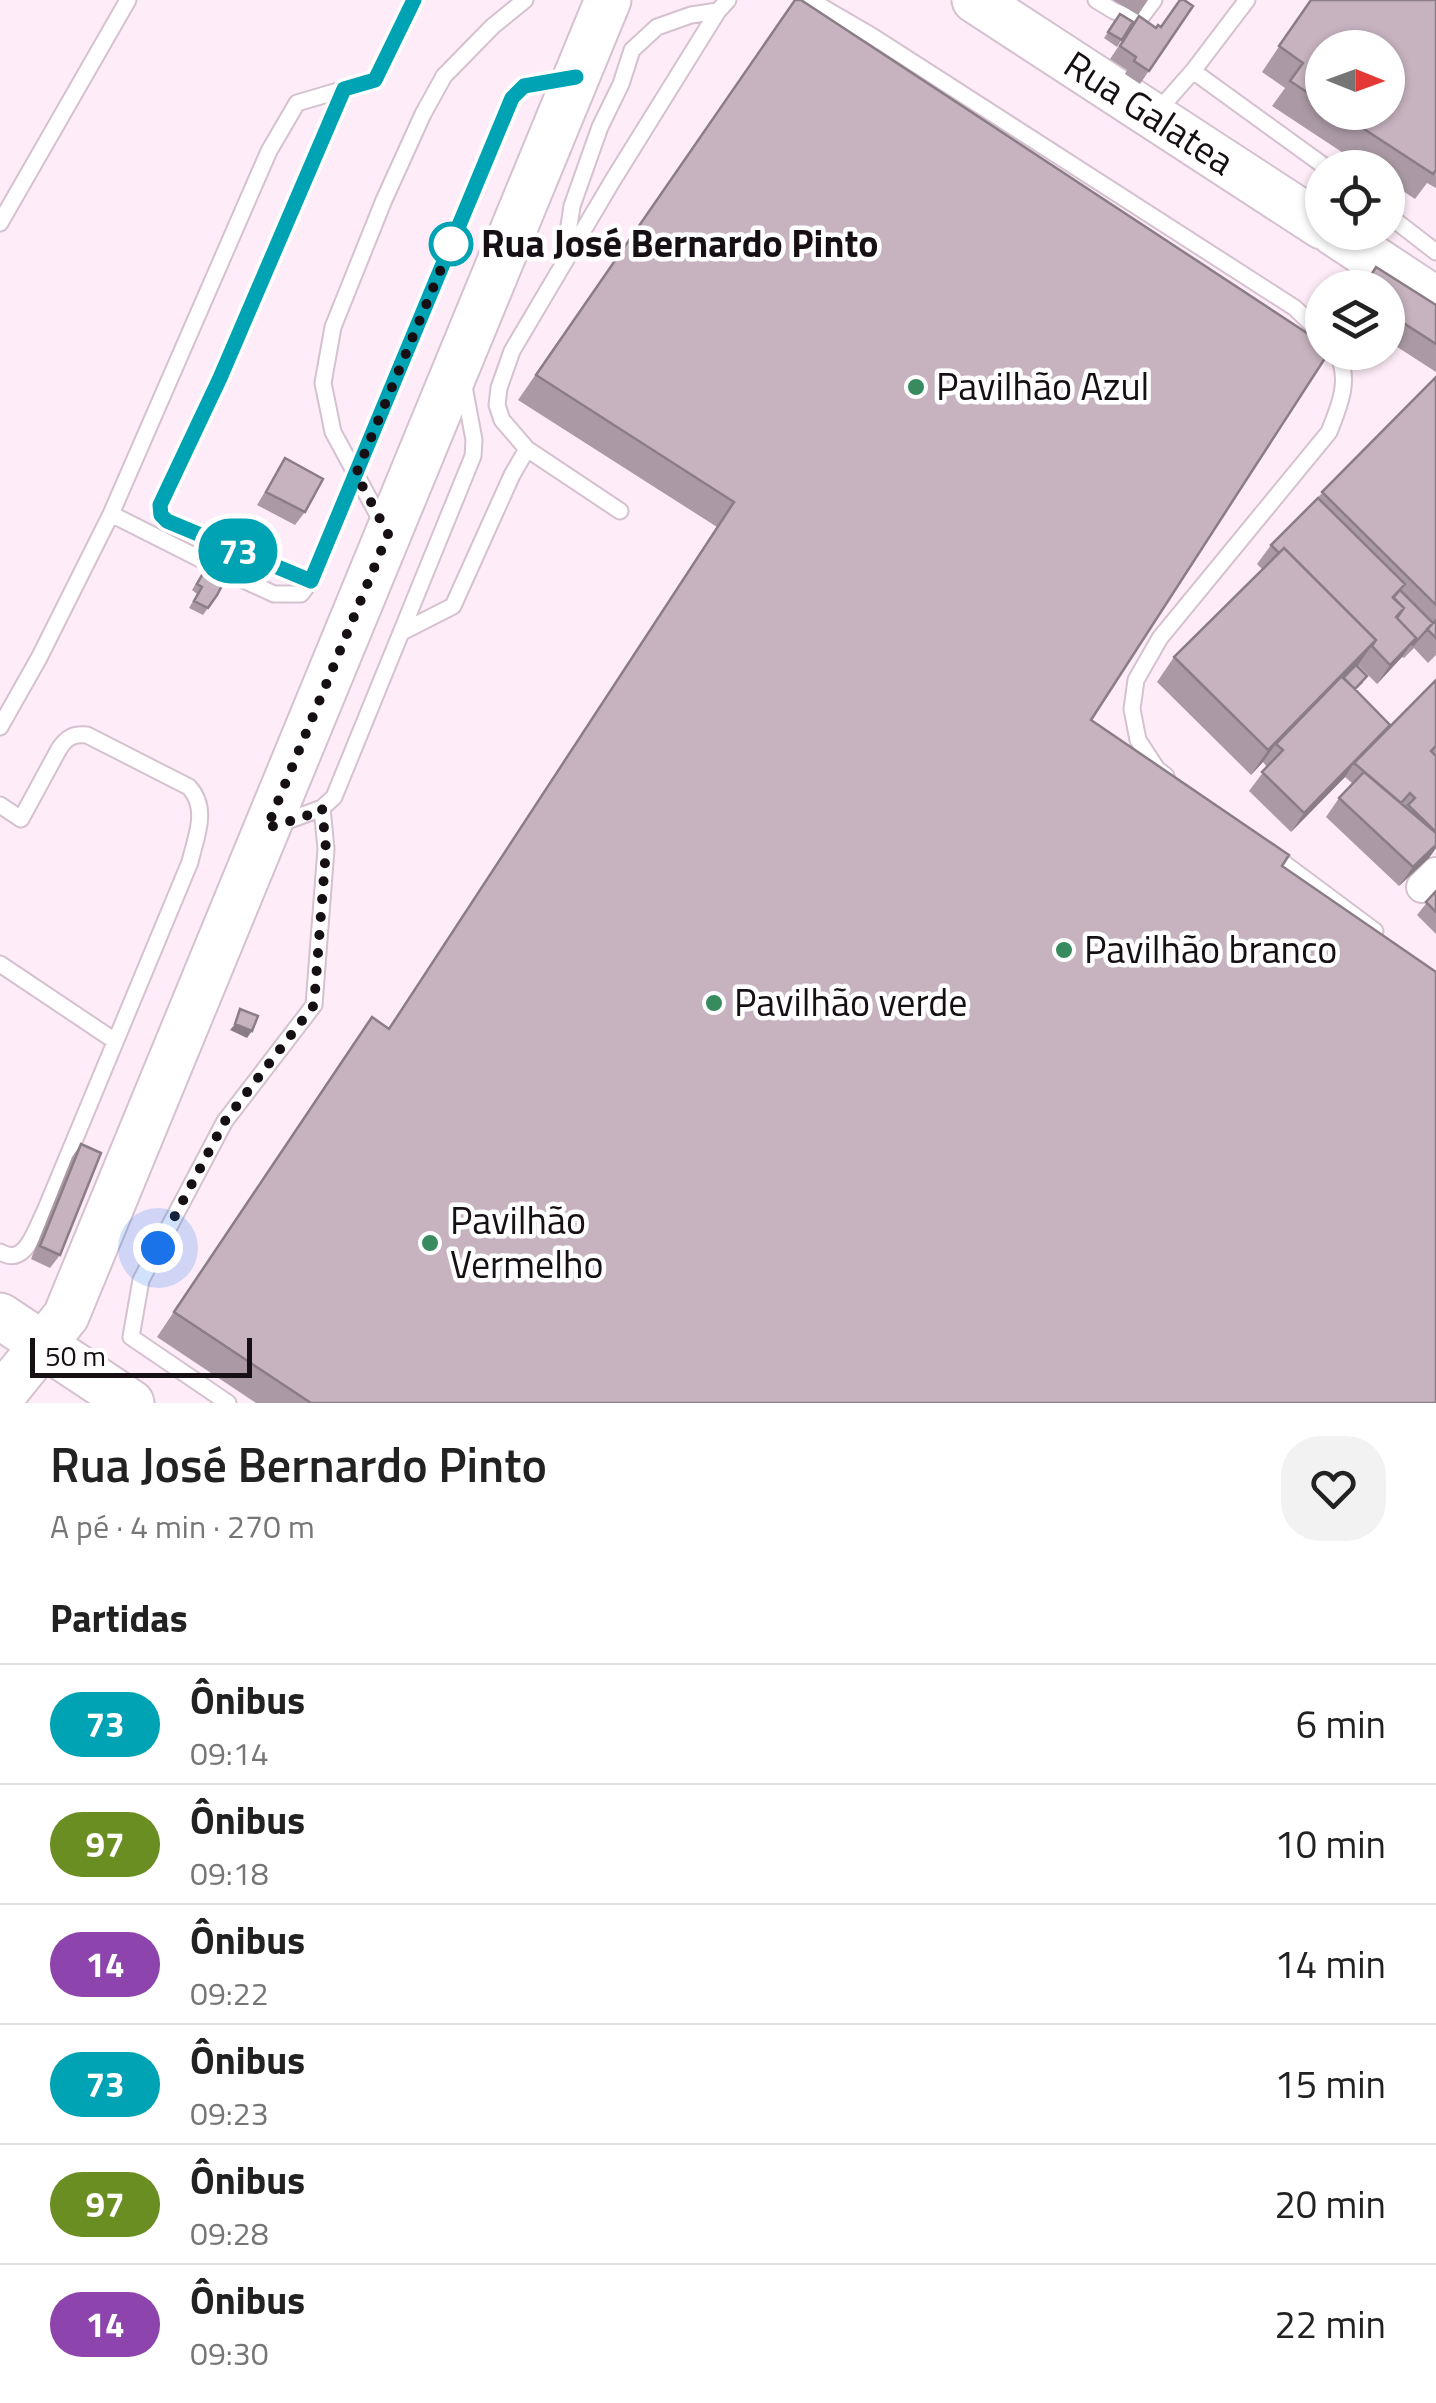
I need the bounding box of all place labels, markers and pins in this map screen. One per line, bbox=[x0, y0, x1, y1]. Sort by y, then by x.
place label: Rua José Bernardo Pinto bbox=[481, 214, 878, 272]
marker: Rua José Bernardo Pinto bbox=[430, 223, 472, 265]
place label: Pavilhão Azul bbox=[936, 357, 1149, 415]
marker: Pavilhão Azul bbox=[905, 376, 927, 398]
place label: Pavilhão branco bbox=[1084, 920, 1337, 978]
marker: Pavilhão branco bbox=[1053, 939, 1075, 961]
place label: Pavilhão verde bbox=[734, 973, 968, 1031]
marker: Pavilhão verde bbox=[703, 992, 725, 1014]
place label: Pavilhão Vermelho bbox=[450, 1191, 603, 1293]
marker: Pavilhão Vermelho bbox=[419, 1232, 441, 1254]

